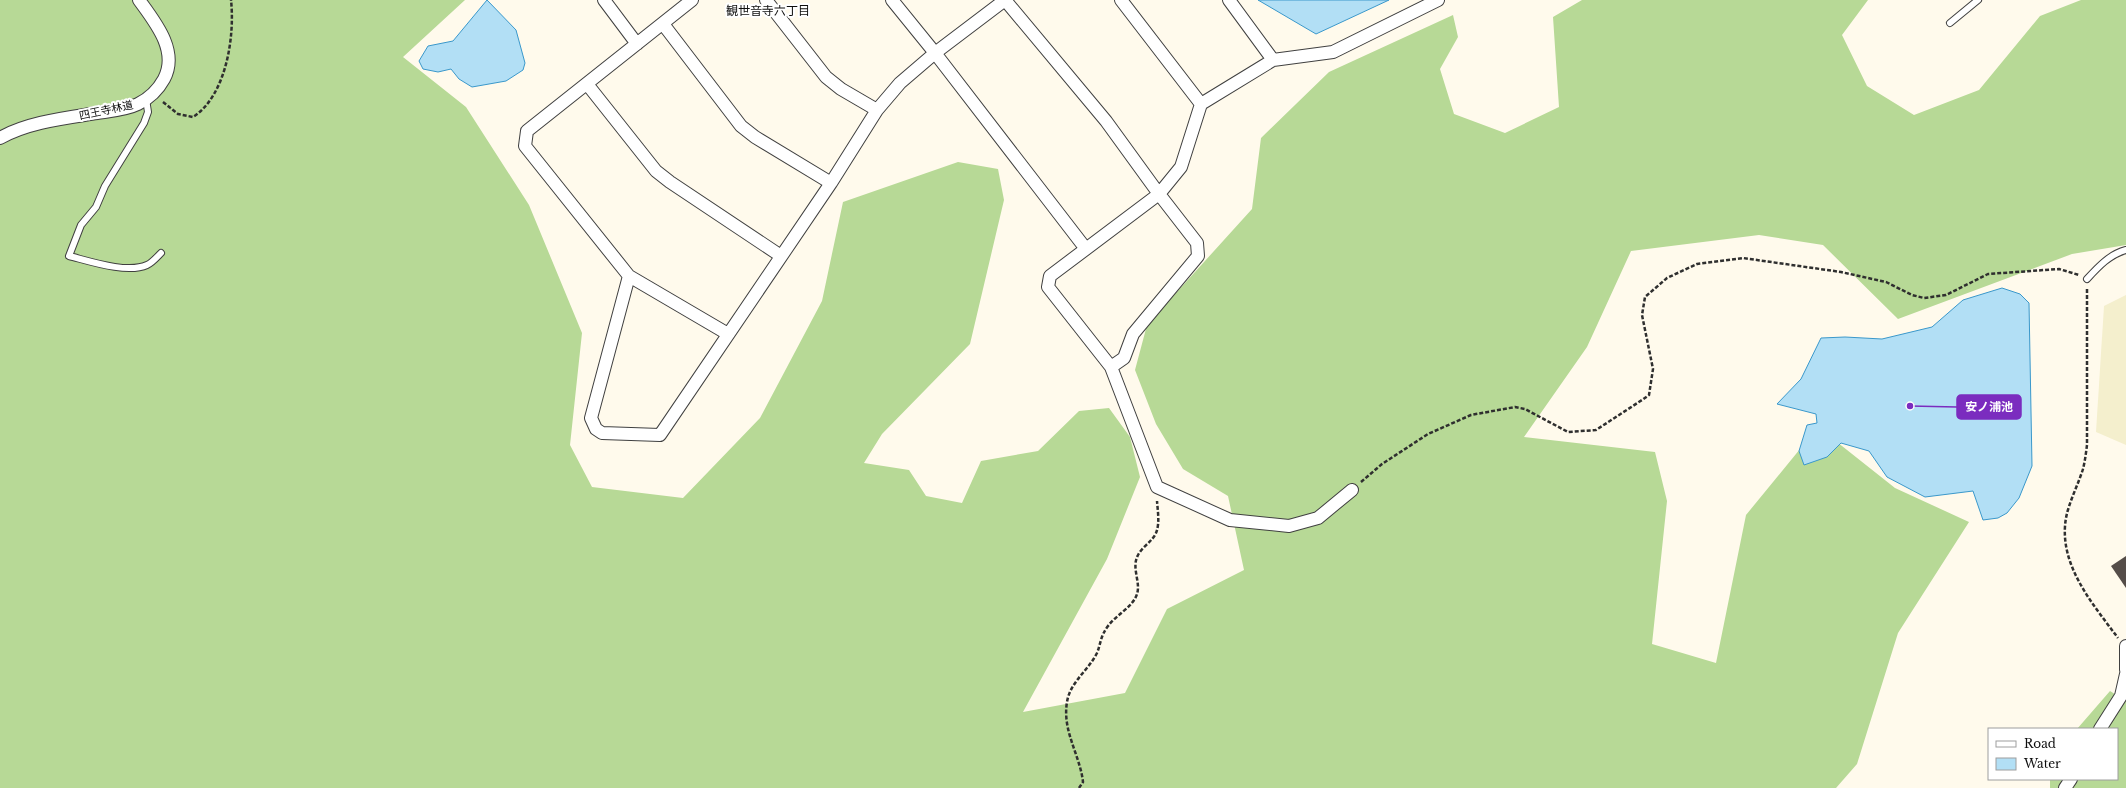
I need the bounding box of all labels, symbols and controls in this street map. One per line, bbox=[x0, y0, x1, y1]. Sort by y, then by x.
district label: 観世音寺六丁目 bbox=[726, 3, 810, 18]
street label: 四王寺林道 bbox=[78, 97, 134, 123]
callout: 安ノ浦池 bbox=[1957, 395, 2021, 419]
text: 安ノ浦池 bbox=[1965, 399, 2013, 414]
legend bbox=[1988, 728, 2118, 780]
text: Road bbox=[2024, 736, 2056, 751]
text: Water bbox=[2023, 756, 2061, 771]

